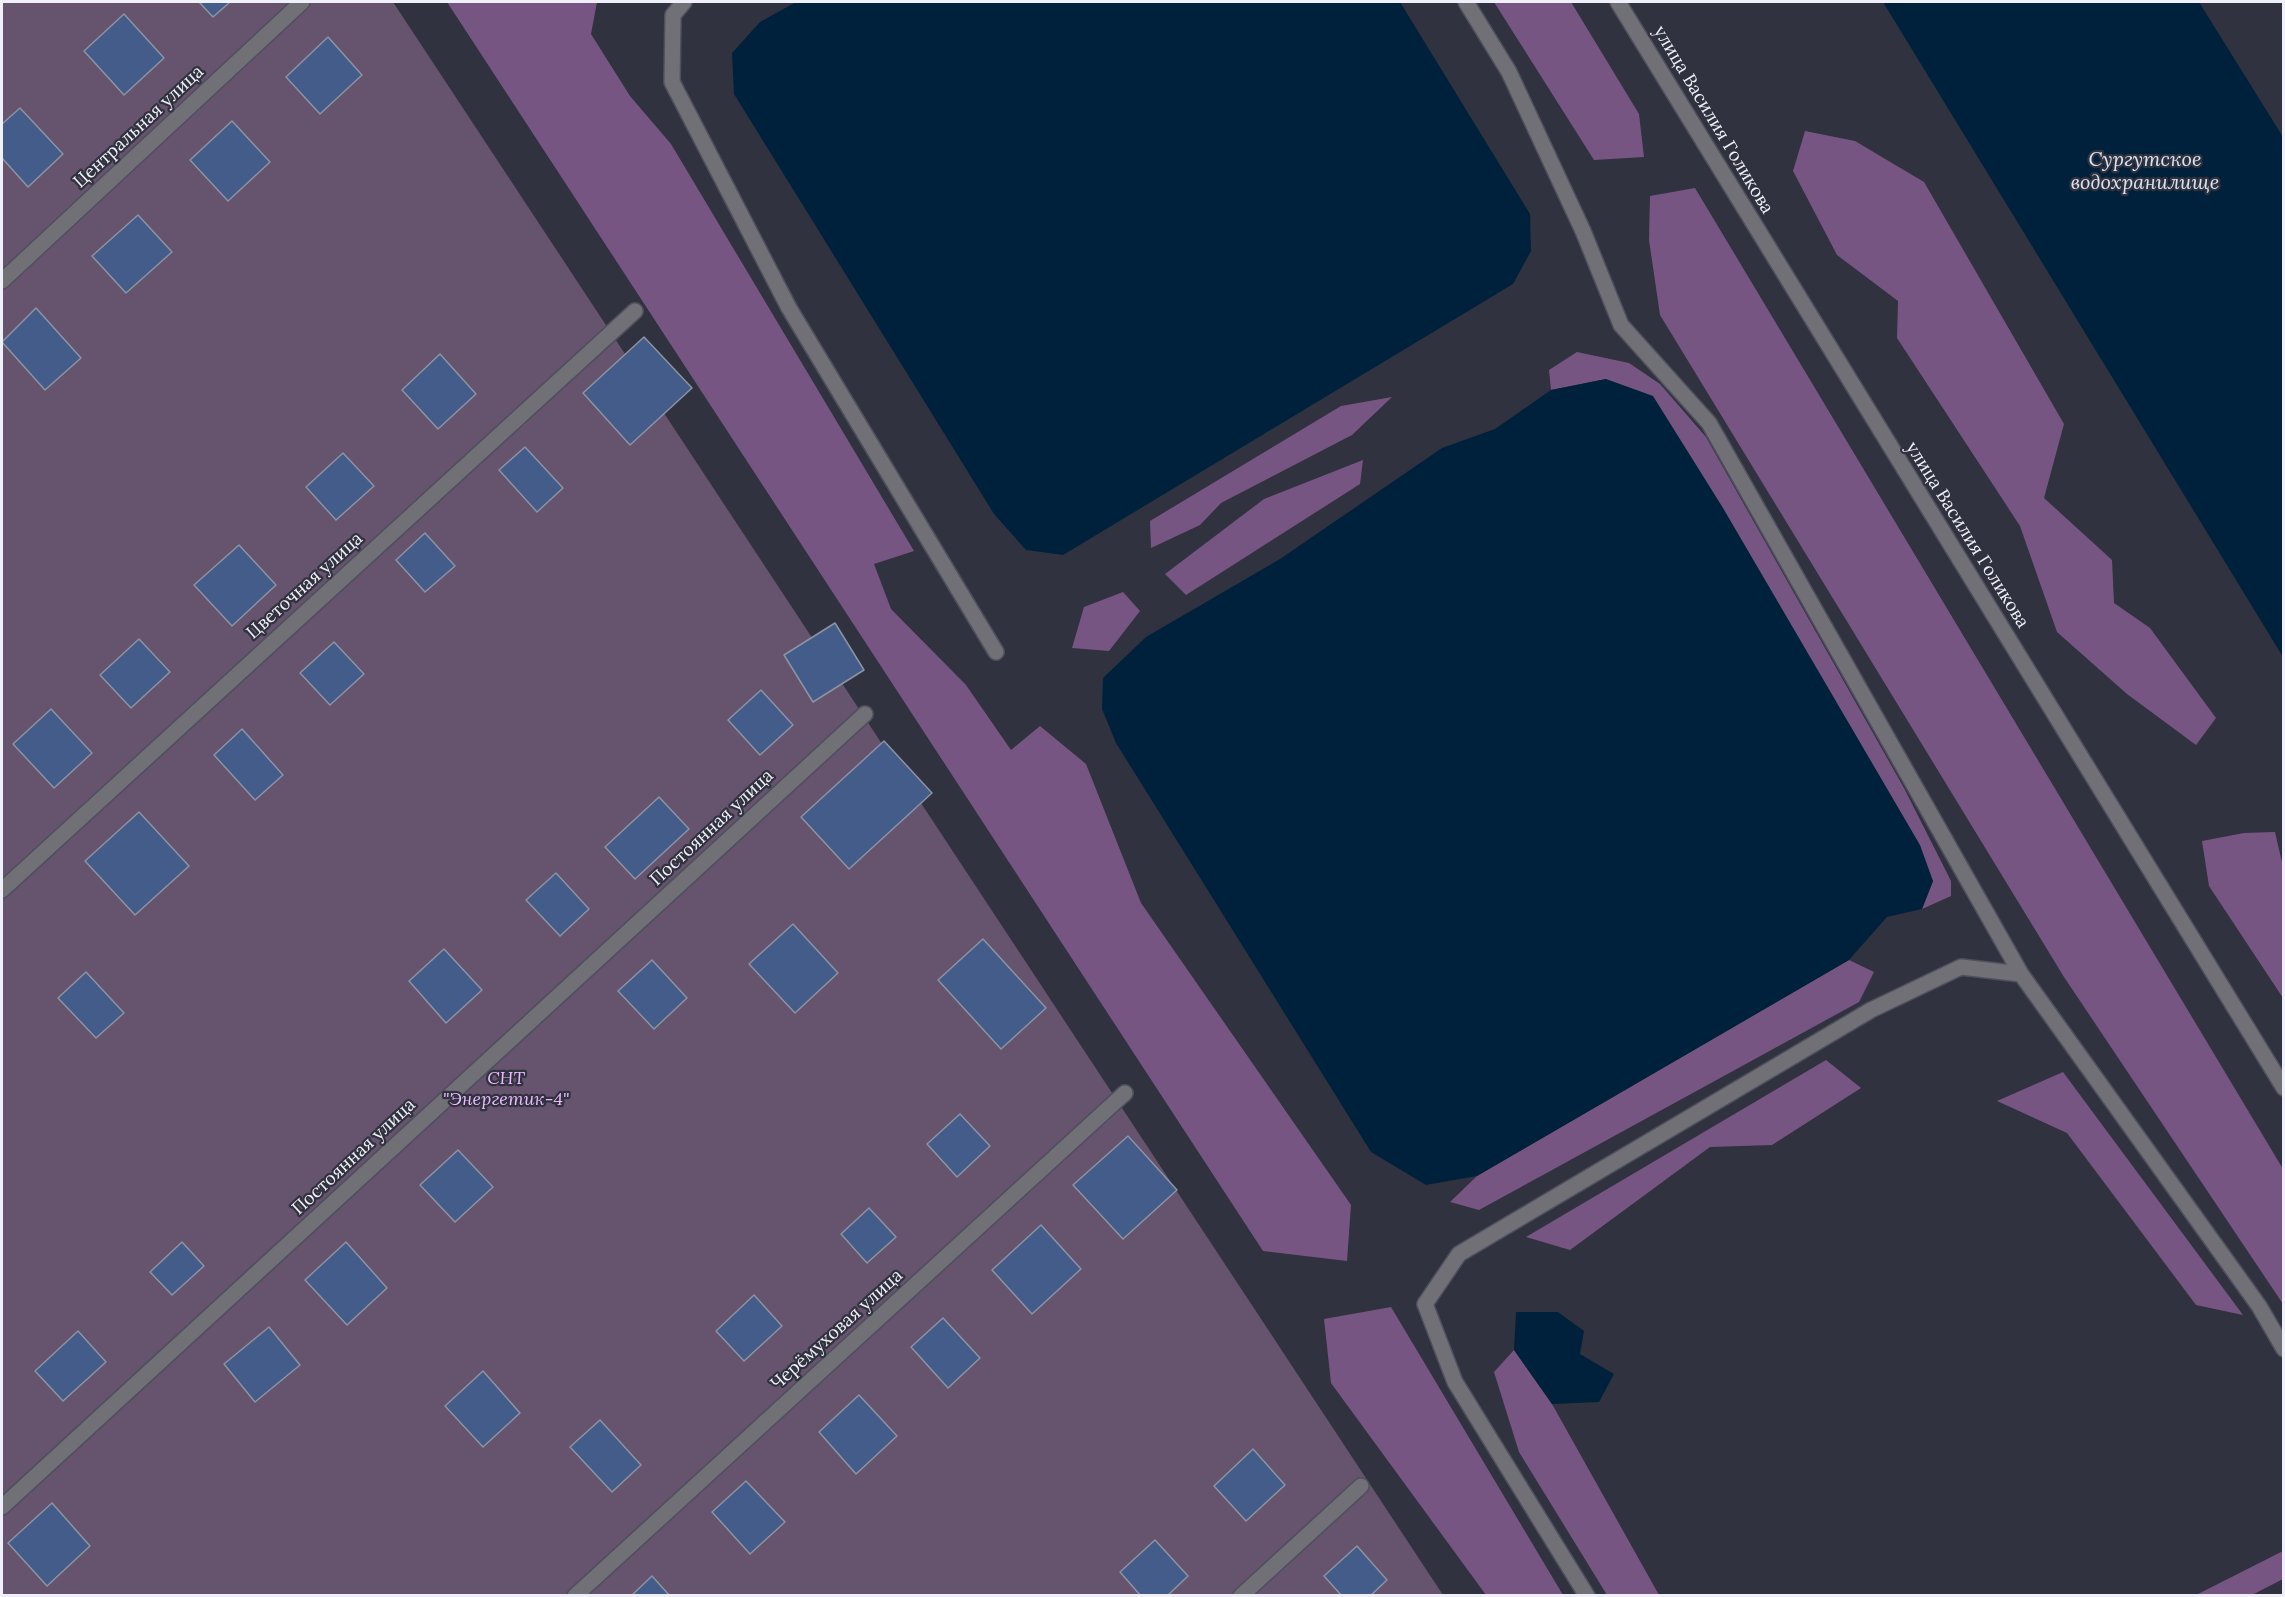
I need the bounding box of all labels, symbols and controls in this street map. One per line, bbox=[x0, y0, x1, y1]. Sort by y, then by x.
street label: улица Василия Голикова bbox=[1648, 22, 1778, 218]
street label: Центральная улица bbox=[69, 61, 209, 193]
water label: Сургутское водохранилище bbox=[2071, 148, 2219, 195]
street label: улица Василия Голикова bbox=[1901, 438, 2033, 632]
street label: Цветочная улица bbox=[242, 528, 368, 644]
street label: Постоянная улица bbox=[646, 765, 778, 891]
park label: СНТ "Энергетик-4" bbox=[443, 1068, 569, 1110]
street label: Постоянная улица bbox=[288, 1094, 420, 1220]
street label: Черёмуховая улица bbox=[766, 1265, 908, 1395]

